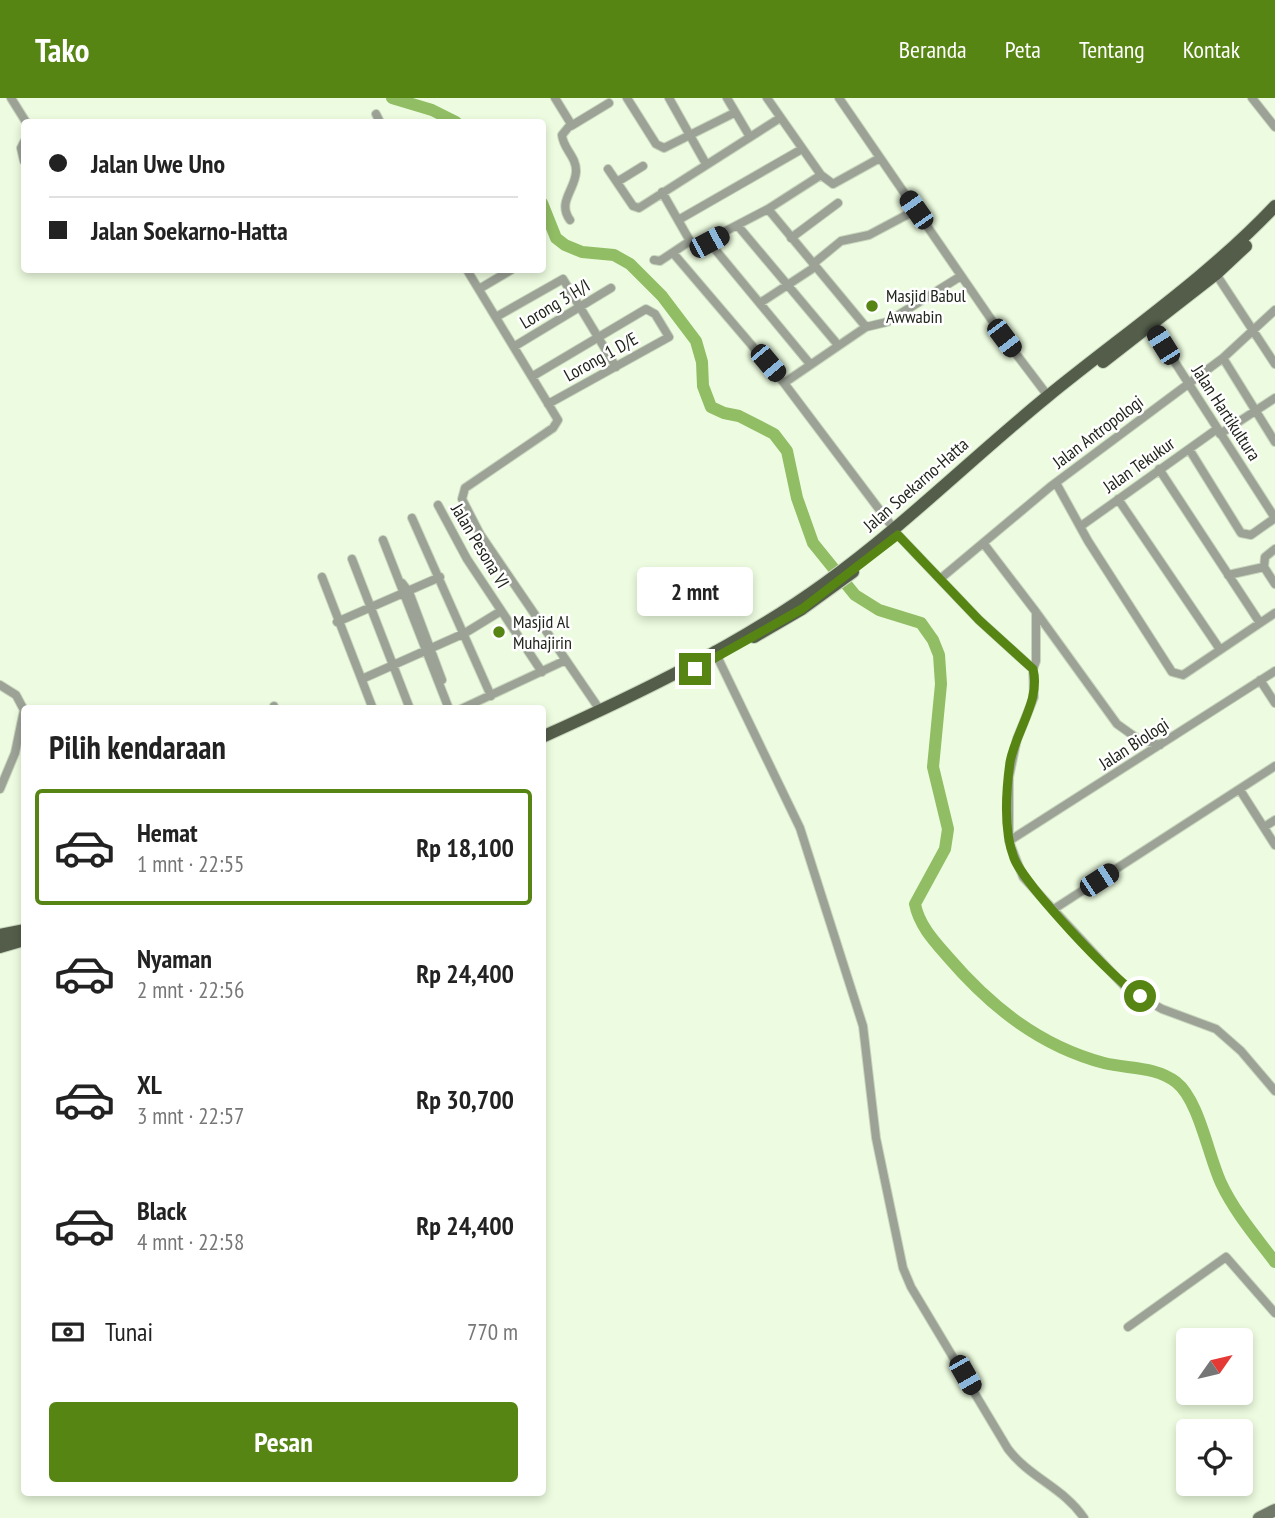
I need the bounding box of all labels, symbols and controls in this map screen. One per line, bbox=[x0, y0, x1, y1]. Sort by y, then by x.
text: Tako bbox=[35, 28, 89, 71]
text: Beranda bbox=[899, 34, 967, 65]
text: Peta bbox=[1005, 34, 1041, 65]
text: Tentang bbox=[1079, 34, 1145, 65]
text: Kontak bbox=[1183, 34, 1240, 65]
text: Jalan Uwe Uno bbox=[91, 147, 225, 180]
car bbox=[896, 187, 937, 233]
text: Jalan Soekarno-Hatta bbox=[91, 214, 288, 247]
car bbox=[686, 223, 733, 261]
street label: Lorong 3 H/I bbox=[516, 274, 594, 333]
place label: Masjid Babul Awwabin bbox=[886, 284, 966, 328]
marker: Masjid Babul Awwabin bbox=[864, 298, 880, 314]
car bbox=[983, 315, 1026, 361]
car bbox=[1143, 322, 1184, 368]
street label: Lorong 1 D/E bbox=[560, 327, 642, 386]
car bbox=[747, 340, 790, 386]
street label: Jalan Hartikultura bbox=[1186, 360, 1266, 465]
street label: Jalan Antropologi bbox=[1047, 390, 1148, 474]
street label: Jalan Tekukur bbox=[1098, 432, 1179, 498]
street label: Jalan Soekarno-Hatta bbox=[858, 433, 973, 537]
street label: Jalan Pesona VI bbox=[446, 498, 515, 592]
callout: 2 mnt bbox=[637, 568, 753, 616]
text: 2 mnt bbox=[671, 577, 719, 606]
place label: Masjid Al Muhajirin bbox=[513, 610, 572, 654]
marker: Masjid Al Muhajirin bbox=[491, 624, 507, 640]
route end bbox=[679, 653, 711, 685]
street label: Jalan Biologi bbox=[1094, 713, 1173, 775]
text: Pilih kendaraan bbox=[49, 726, 226, 768]
icon: car bbox=[53, 816, 116, 879]
text: Hemat bbox=[137, 816, 198, 849]
text: Rp 18,100 bbox=[416, 831, 514, 864]
text: 1 mnt · 22:55 bbox=[137, 849, 244, 878]
car bbox=[1076, 860, 1123, 900]
icon: car bbox=[53, 942, 116, 1005]
text: Nyaman bbox=[137, 942, 212, 975]
text: Rp 24,400 bbox=[416, 957, 514, 990]
text: 2 mnt · 22:56 bbox=[137, 975, 244, 1004]
route start bbox=[1124, 980, 1156, 1012]
icon: car bbox=[53, 1068, 116, 1131]
text: XL bbox=[137, 1068, 162, 1101]
text: Rp 30,700 bbox=[416, 1083, 514, 1116]
text: 3 mnt · 22:57 bbox=[137, 1101, 244, 1130]
icon: car bbox=[53, 1194, 116, 1257]
text: Black bbox=[137, 1194, 187, 1227]
text: Rp 24,400 bbox=[416, 1209, 514, 1242]
text: 4 mnt · 22:58 bbox=[137, 1227, 244, 1256]
icon: cash bbox=[49, 1313, 87, 1351]
text: Tunai bbox=[105, 1315, 153, 1348]
text: 770 m bbox=[467, 1317, 518, 1346]
north arrow bbox=[1176, 1328, 1253, 1405]
map controls bbox=[1176, 1328, 1253, 1496]
car bbox=[946, 1352, 985, 1398]
button: Pesan bbox=[49, 1402, 518, 1482]
button: locate bbox=[1176, 1419, 1253, 1496]

